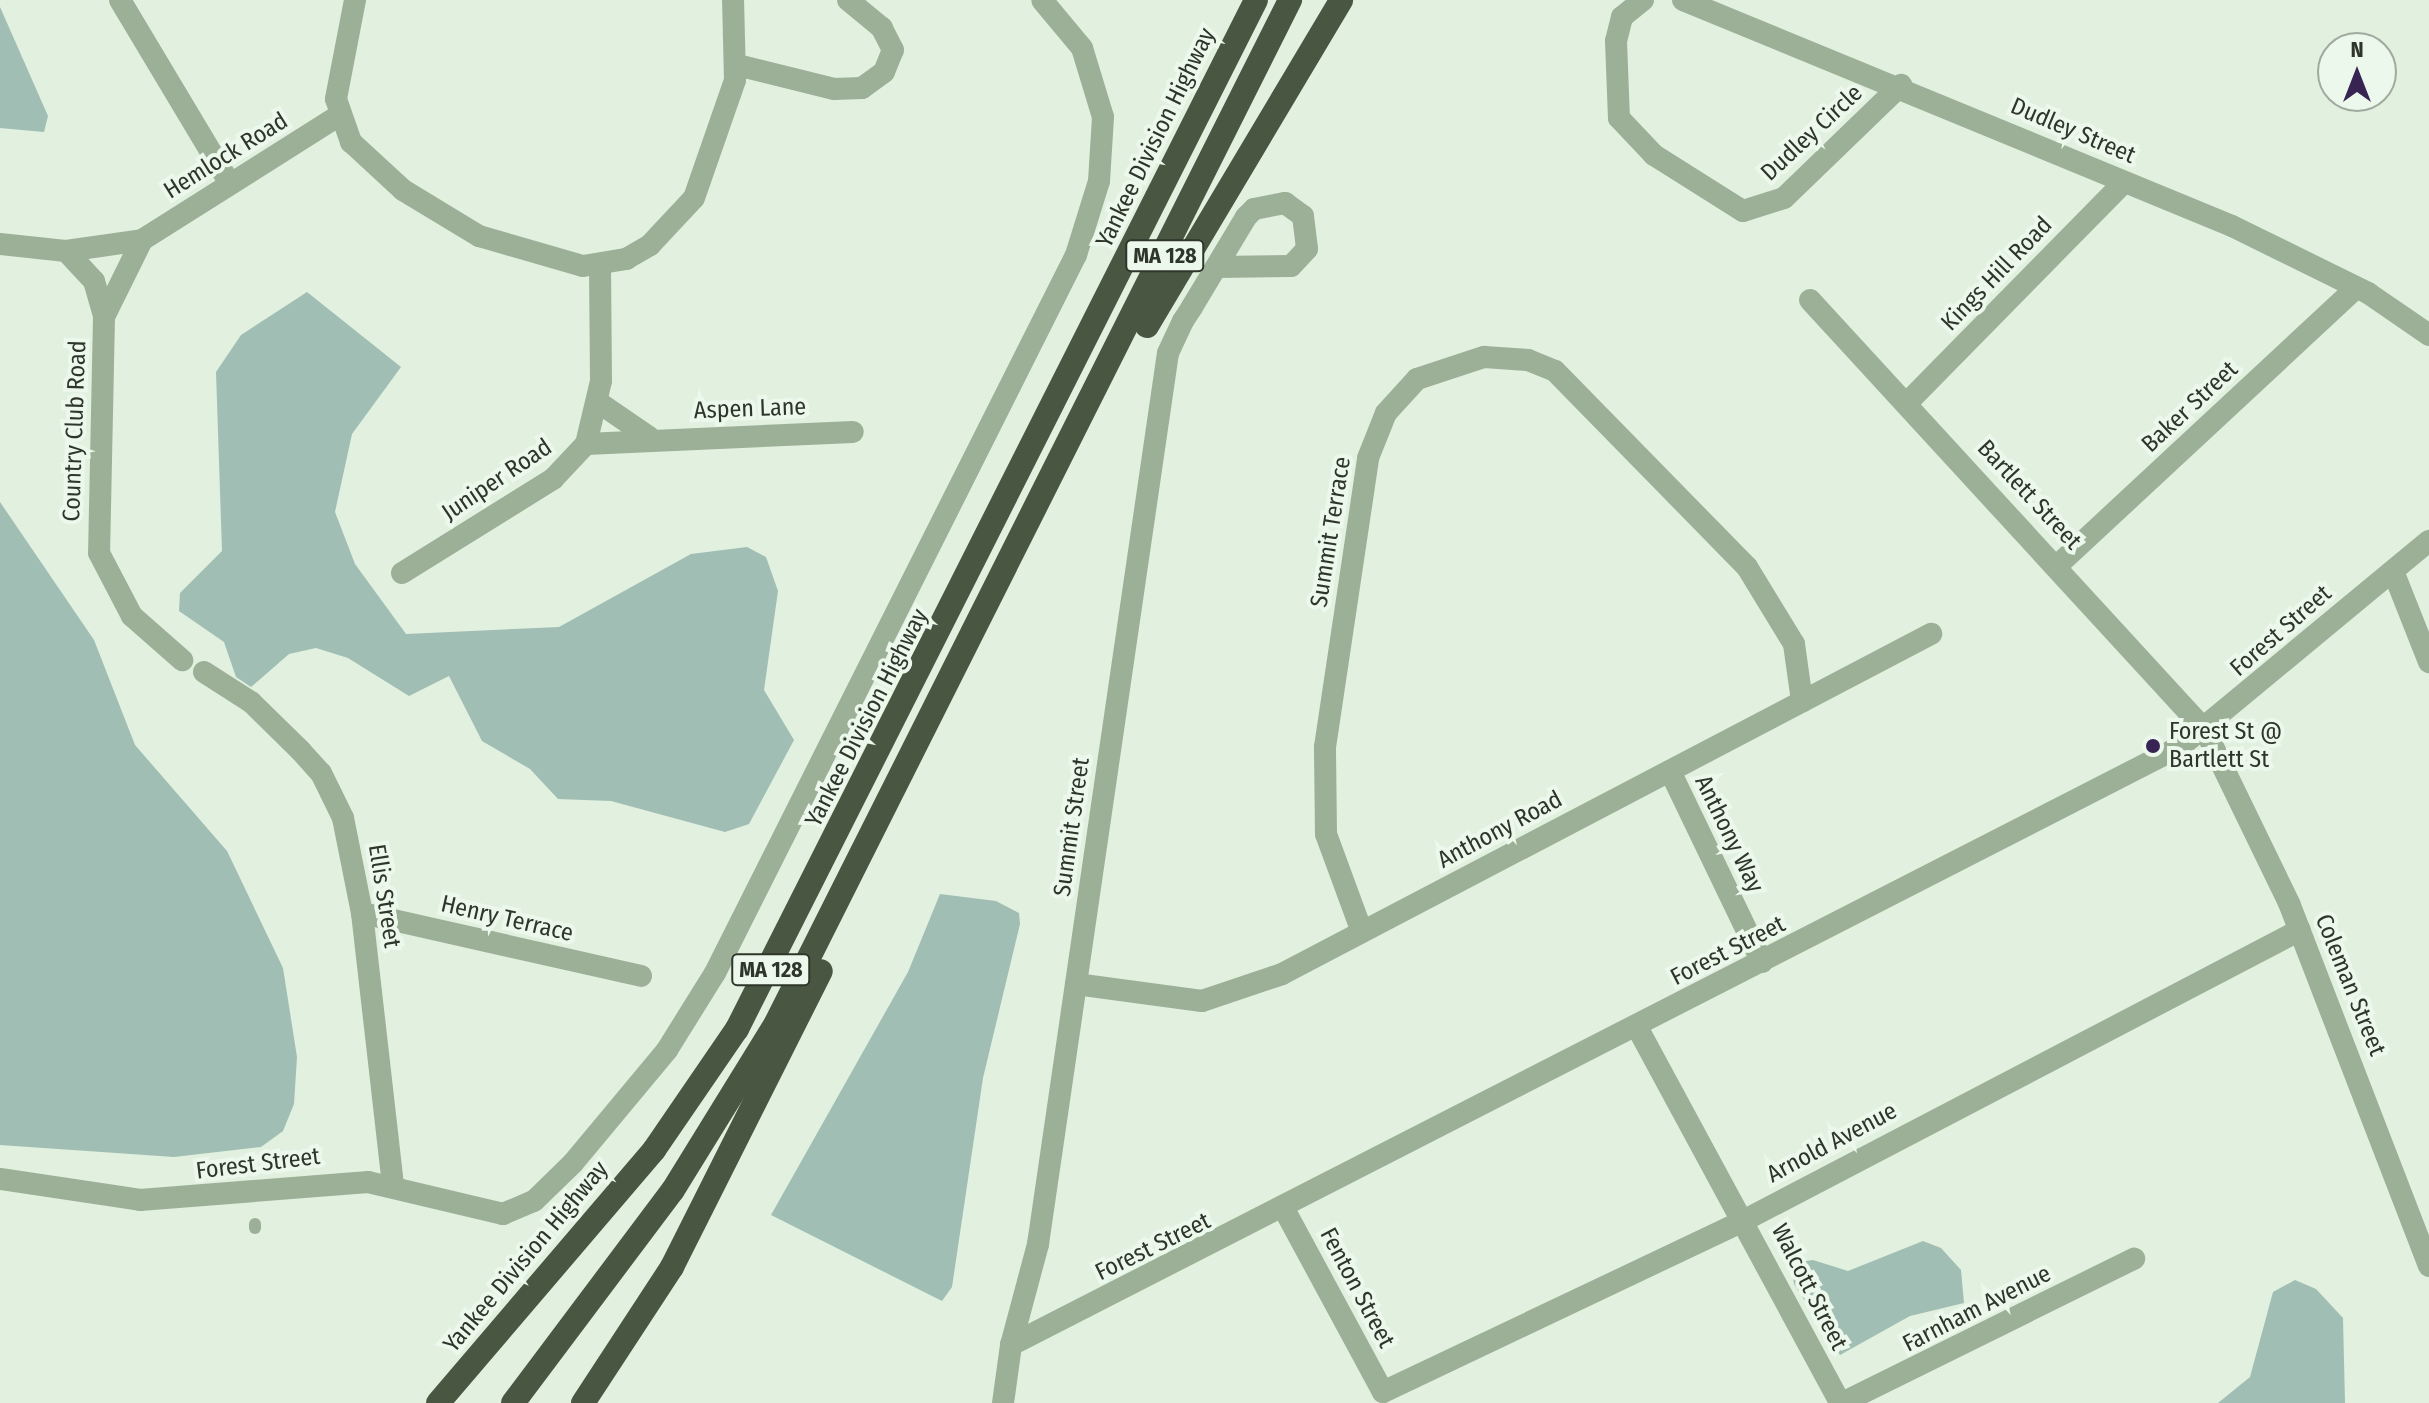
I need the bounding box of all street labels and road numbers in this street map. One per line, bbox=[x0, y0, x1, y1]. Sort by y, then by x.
street label: Yankee Division Highway bbox=[1090, 23, 1222, 253]
street label: Dudley Circle bbox=[1755, 79, 1869, 187]
street label: Dudley Street bbox=[2006, 92, 2140, 170]
street label: Hemlock Road bbox=[159, 107, 293, 205]
street label: Kings Hill Road bbox=[1936, 211, 2058, 337]
road number: MA 128 bbox=[1125, 238, 1205, 274]
street label: Country Club Road bbox=[57, 340, 93, 522]
street label: Baker Street bbox=[2136, 355, 2244, 459]
street label: Aspen Lane bbox=[693, 393, 807, 425]
street label: Juniper Road bbox=[437, 433, 557, 527]
street label: Bartlett Street bbox=[1971, 434, 2087, 556]
street label: Summit Terrace bbox=[1305, 455, 1357, 609]
street label: Forest Street bbox=[2225, 579, 2337, 683]
street label: Yankee Division Highway bbox=[800, 604, 934, 832]
street label: Summit Street bbox=[1048, 756, 1096, 898]
street label: Anthony Way bbox=[1688, 771, 1770, 897]
street label: Anthony Road bbox=[1433, 785, 1567, 875]
street label: Ellis Street bbox=[362, 842, 406, 950]
street label: Henry Terrace bbox=[438, 890, 576, 948]
street label: Forest Street bbox=[1666, 910, 1790, 992]
street label: Coleman Street bbox=[2309, 910, 2391, 1060]
road number: MA 128 bbox=[731, 952, 811, 988]
street label: Arnold Avenue bbox=[1762, 1097, 1902, 1189]
street label: Forest Street bbox=[194, 1142, 322, 1186]
street label: Yankee Division Highway bbox=[438, 1156, 614, 1358]
street label: Forest Street bbox=[1091, 1207, 1215, 1287]
street label: Walcott Street bbox=[1765, 1219, 1853, 1355]
street label: Fenton Street bbox=[1313, 1223, 1401, 1353]
street label: Farnham Avenue bbox=[1898, 1259, 2056, 1359]

